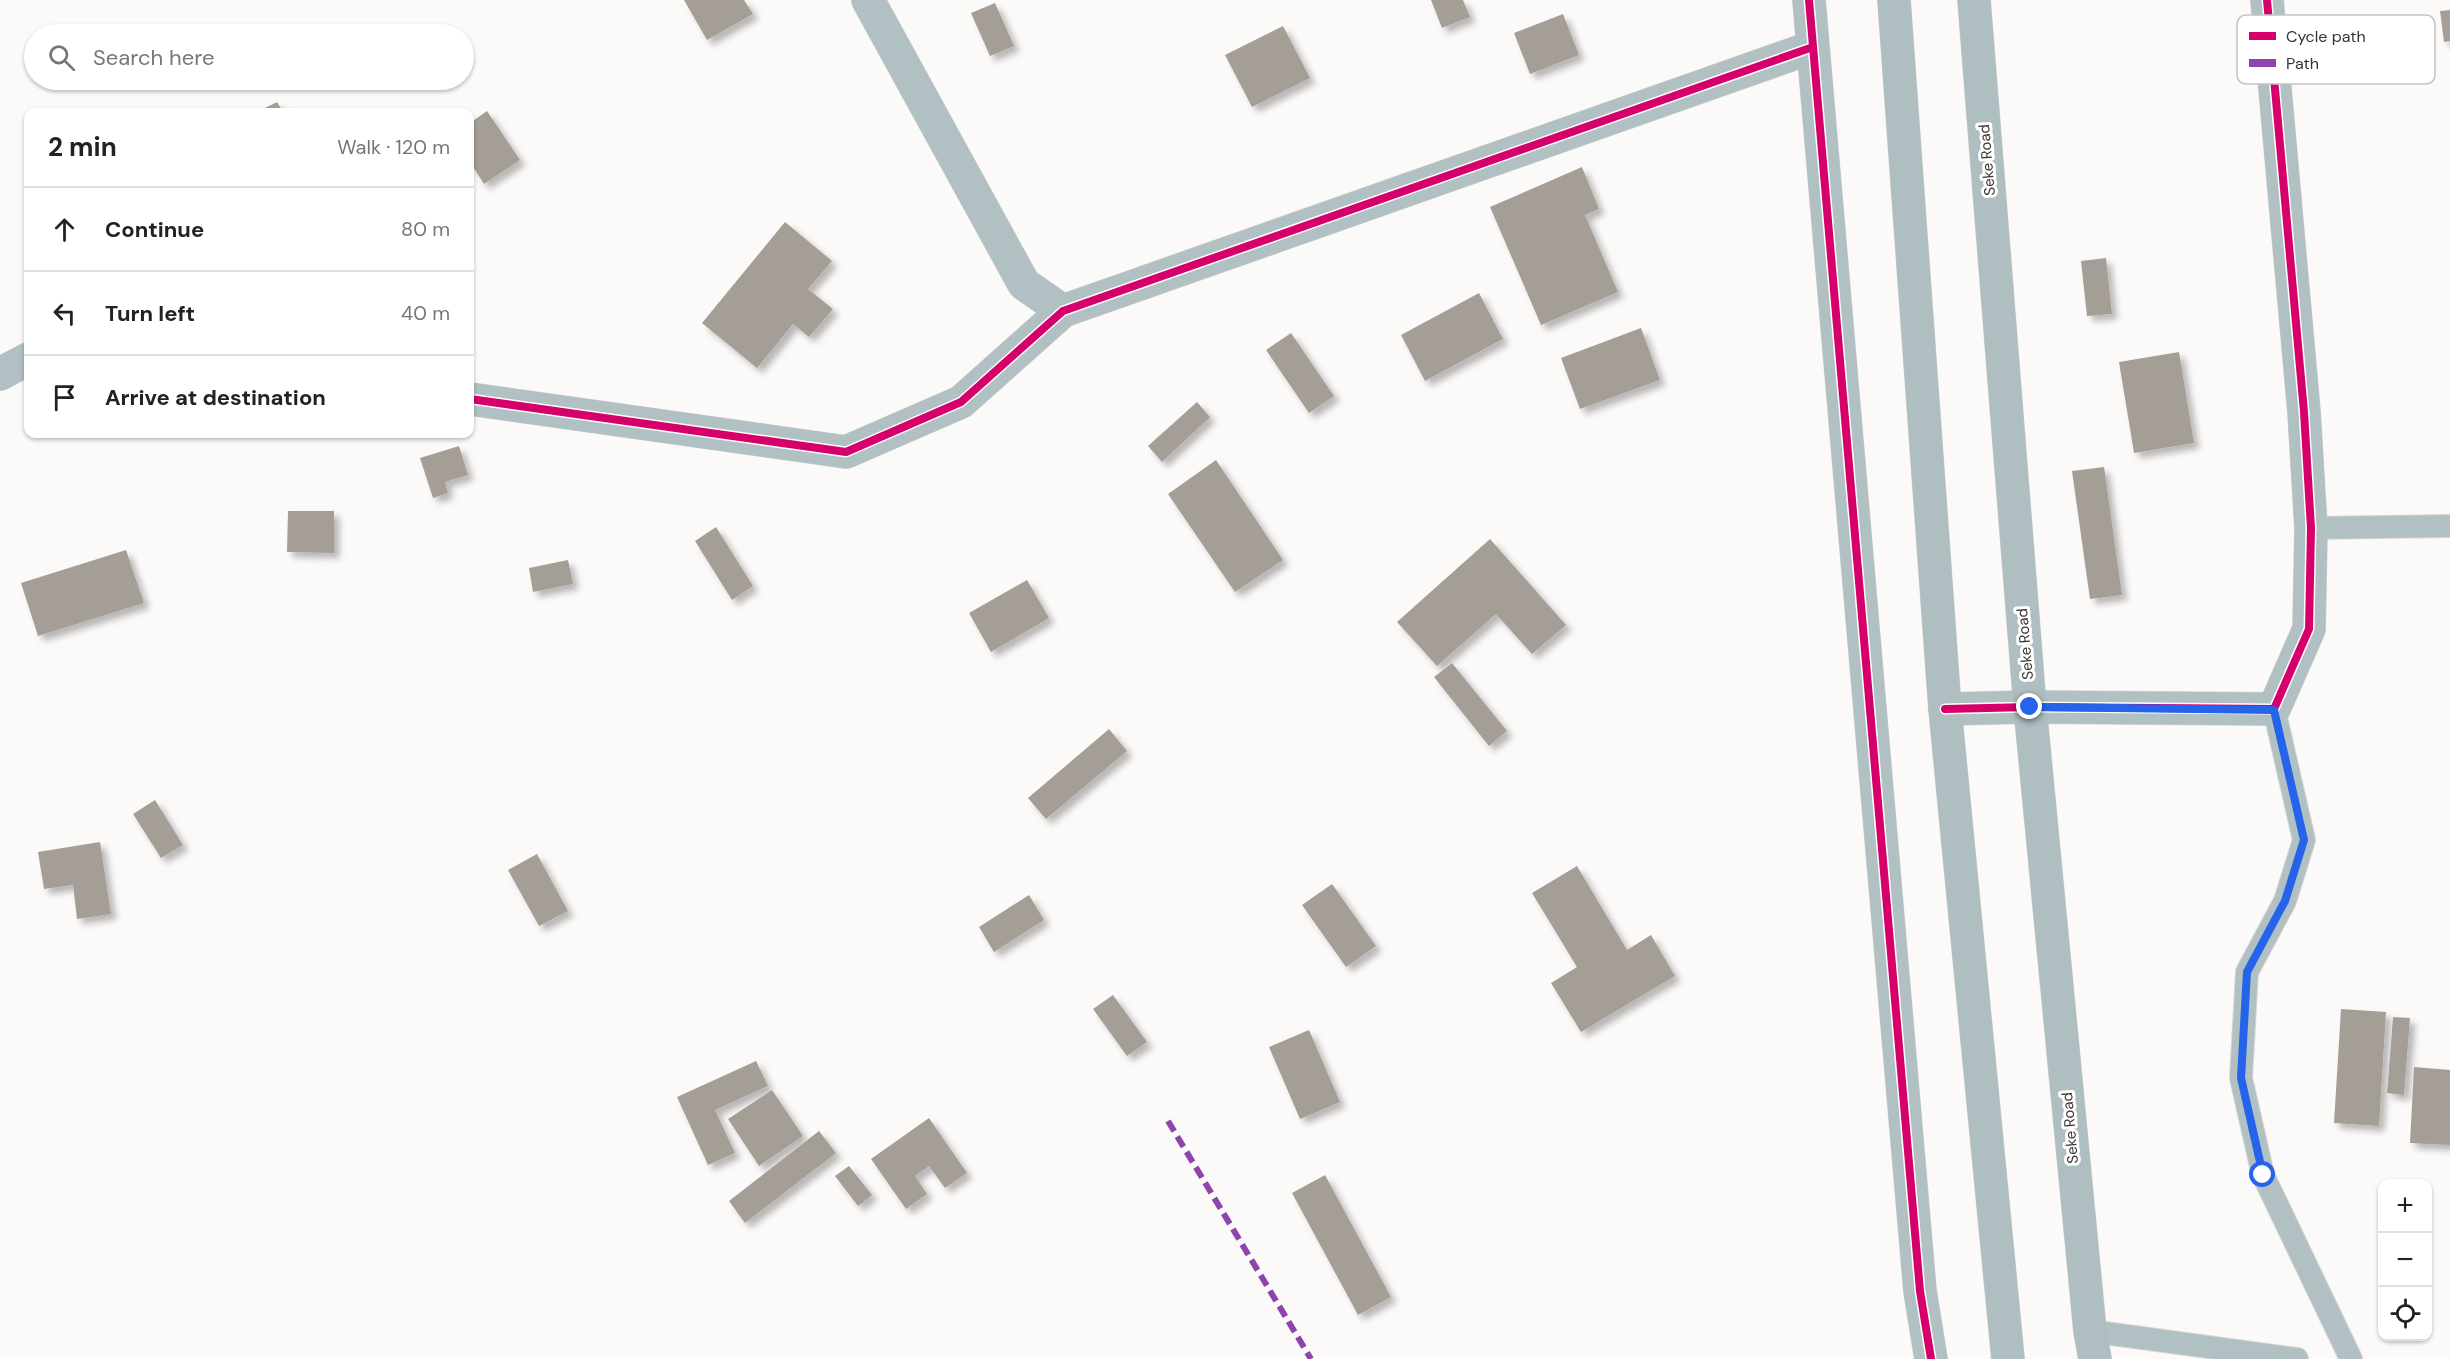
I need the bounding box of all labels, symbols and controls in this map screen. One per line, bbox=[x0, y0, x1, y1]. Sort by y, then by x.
legend bbox=[2237, 15, 2435, 84]
search box bbox=[24, 24, 474, 90]
text: Cycle path bbox=[2286, 26, 2366, 47]
icon: search bbox=[45, 41, 78, 74]
text: Search here bbox=[93, 43, 214, 72]
text: Path bbox=[2286, 53, 2319, 74]
street label: Seke Road bbox=[1974, 123, 2000, 197]
text: 2 min bbox=[48, 130, 117, 164]
text: Walk · 120 m bbox=[337, 134, 450, 160]
icon: ahead bbox=[48, 213, 81, 246]
text: Continue bbox=[105, 215, 204, 244]
text: 80 m bbox=[401, 216, 450, 242]
icon: left bbox=[48, 297, 81, 330]
text: Turn left bbox=[105, 299, 195, 328]
text: 40 m bbox=[401, 300, 450, 326]
icon: arrive bbox=[48, 381, 81, 414]
text: Arrive at destination bbox=[105, 383, 326, 412]
street label: Seke Road bbox=[2012, 607, 2038, 681]
route end bbox=[2016, 693, 2042, 719]
street label: Seke Road bbox=[2057, 1091, 2083, 1165]
route start bbox=[2249, 1161, 2275, 1187]
map controls bbox=[2378, 1179, 2432, 1341]
button: + bbox=[2378, 1179, 2432, 1233]
button: − bbox=[2378, 1233, 2432, 1287]
button: locate bbox=[2378, 1287, 2432, 1341]

